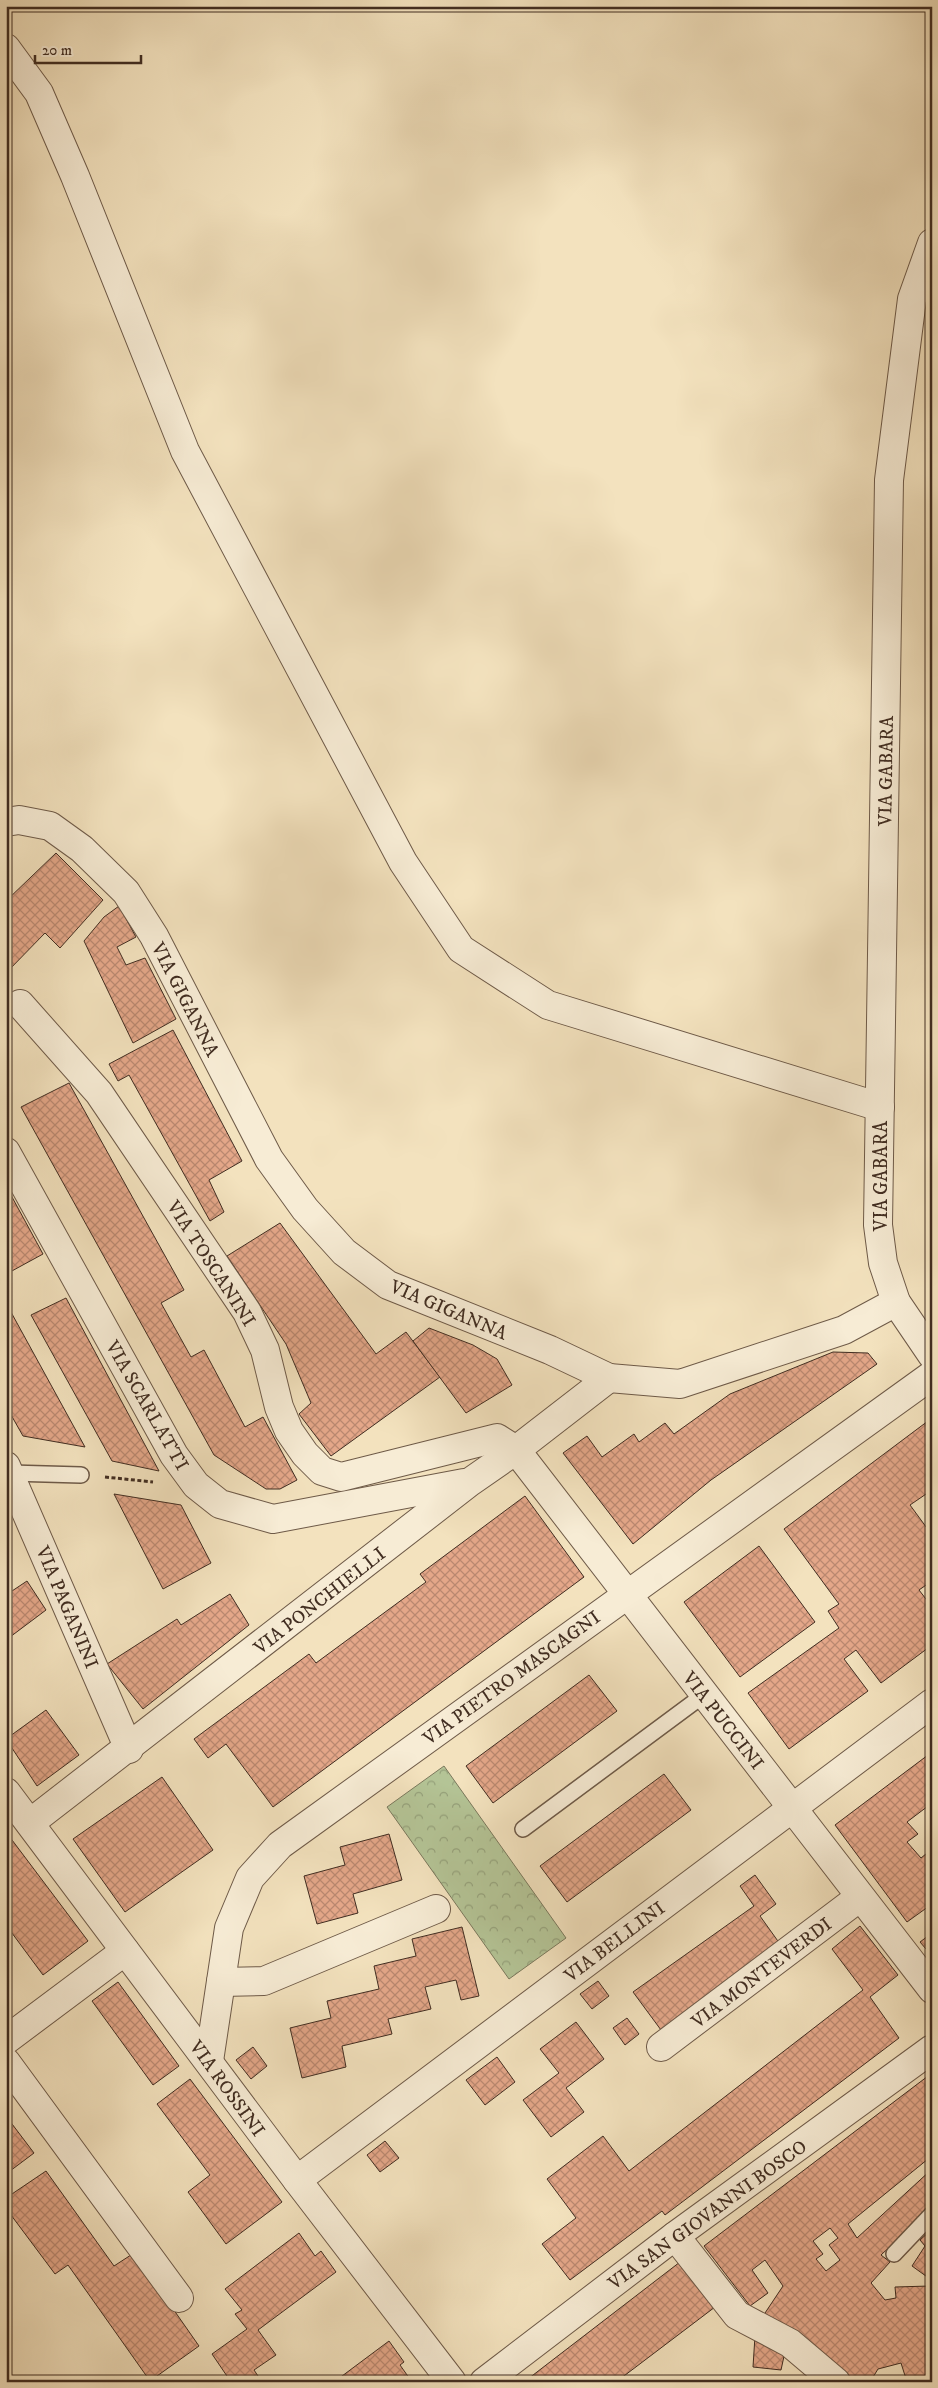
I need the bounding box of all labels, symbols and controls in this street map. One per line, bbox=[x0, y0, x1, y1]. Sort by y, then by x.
scale bar bbox=[35, 32, 141, 64]
text: 20 m bbox=[42, 41, 72, 60]
street label: VIA GABARA bbox=[874, 715, 899, 827]
street label: VIA GIGANNA bbox=[146, 938, 224, 1061]
street label: VIA GABARA bbox=[870, 1120, 893, 1232]
street label: VIA TOSCANINI bbox=[161, 1196, 260, 1331]
street label: VIA GIGANNA bbox=[385, 1275, 511, 1346]
street label: VIA SCARLATTI bbox=[100, 1336, 193, 1475]
street label: VIA PAGANINI bbox=[30, 1542, 103, 1672]
street label: VIA PONCHIELLI bbox=[249, 1543, 390, 1660]
street label: VIA PIETRO MASCAGNI bbox=[418, 1606, 605, 1751]
street label: VIA PUCCINI bbox=[677, 1667, 768, 1775]
street label: VIA BELLINI bbox=[559, 1897, 670, 1988]
street label: VIA MONTEVERDI bbox=[686, 1913, 837, 2034]
street label: VIA ROSSINI bbox=[184, 2036, 269, 2142]
street label: VIA SAN GIOVANNI BOSCO bbox=[603, 2135, 812, 2296]

